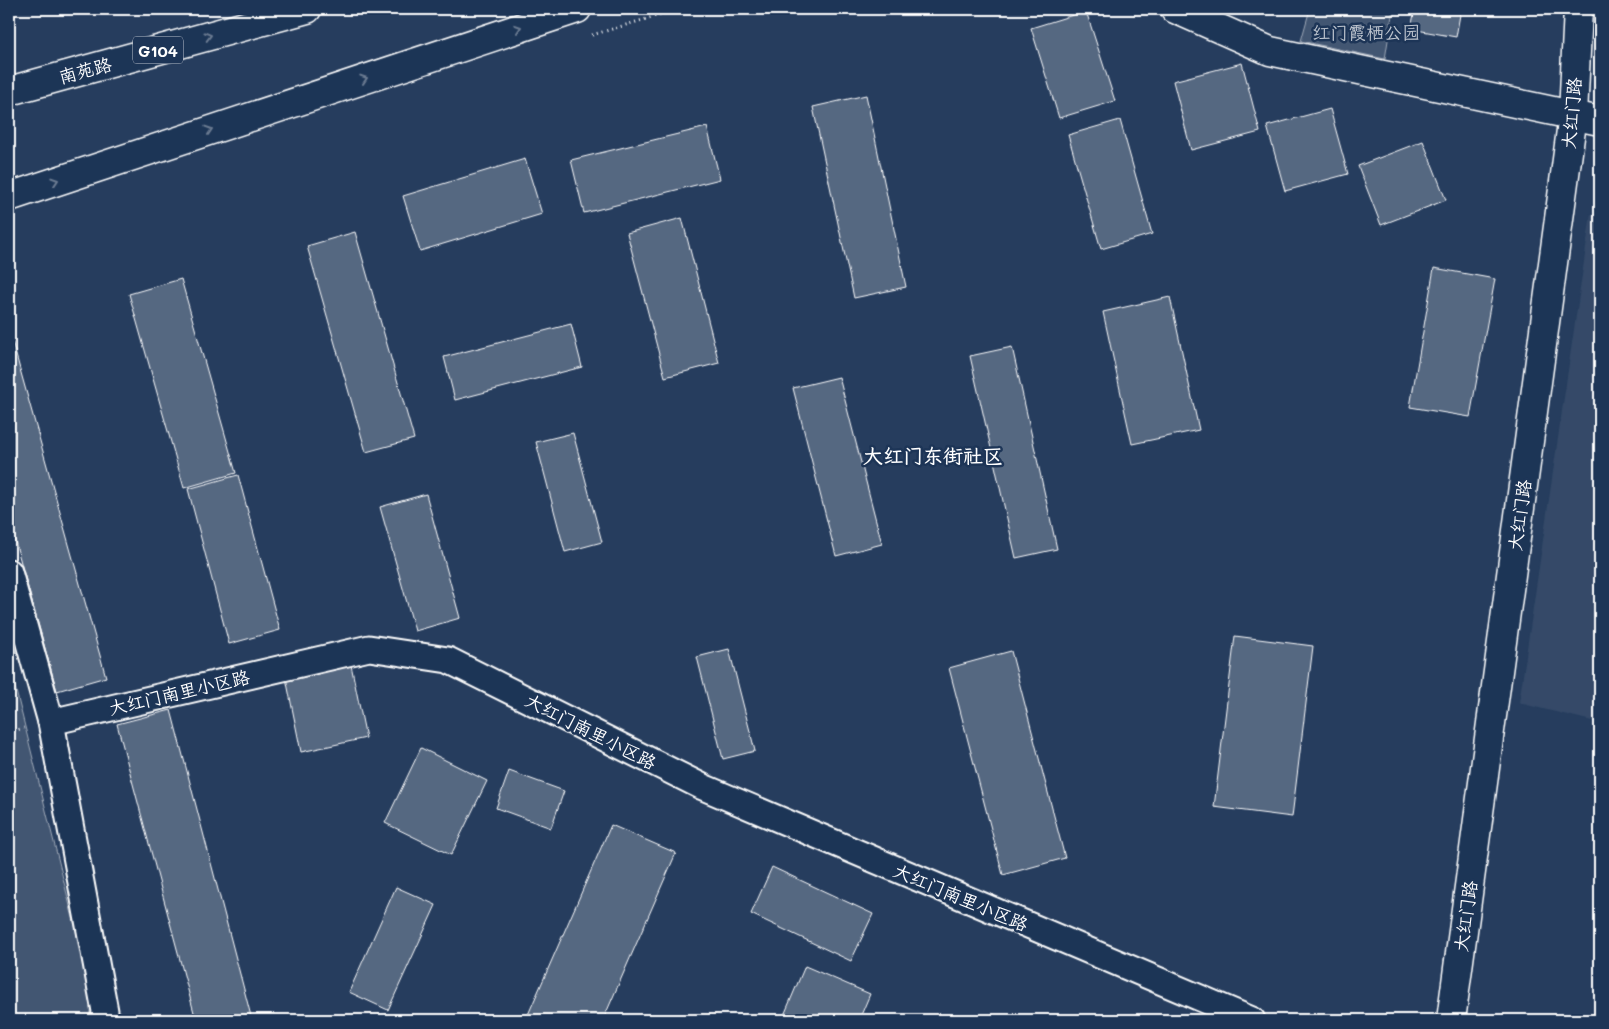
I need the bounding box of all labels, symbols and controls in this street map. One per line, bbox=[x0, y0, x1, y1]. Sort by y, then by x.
park label: 红门霞栖公园 bbox=[1312, 20, 1420, 44]
one-way arrow bbox=[513, 24, 522, 34]
one-way arrow bbox=[203, 31, 212, 42]
road number: G104 bbox=[133, 36, 183, 64]
street label: 南苑路 bbox=[56, 51, 114, 89]
one-way arrow bbox=[359, 75, 367, 85]
street label: 大红门路 bbox=[1556, 76, 1586, 150]
one-way arrow bbox=[205, 126, 213, 136]
one-way arrow bbox=[50, 177, 59, 187]
district label: 大红门东街社区 bbox=[863, 442, 1003, 468]
street label: 大红门路 bbox=[1502, 478, 1536, 552]
street label: 大红门南里小区路 bbox=[106, 664, 252, 720]
street label: 大红门南里小区路 bbox=[521, 688, 661, 774]
street label: 大红门南里小区路 bbox=[890, 858, 1032, 936]
street label: 大红门路 bbox=[1448, 879, 1482, 953]

